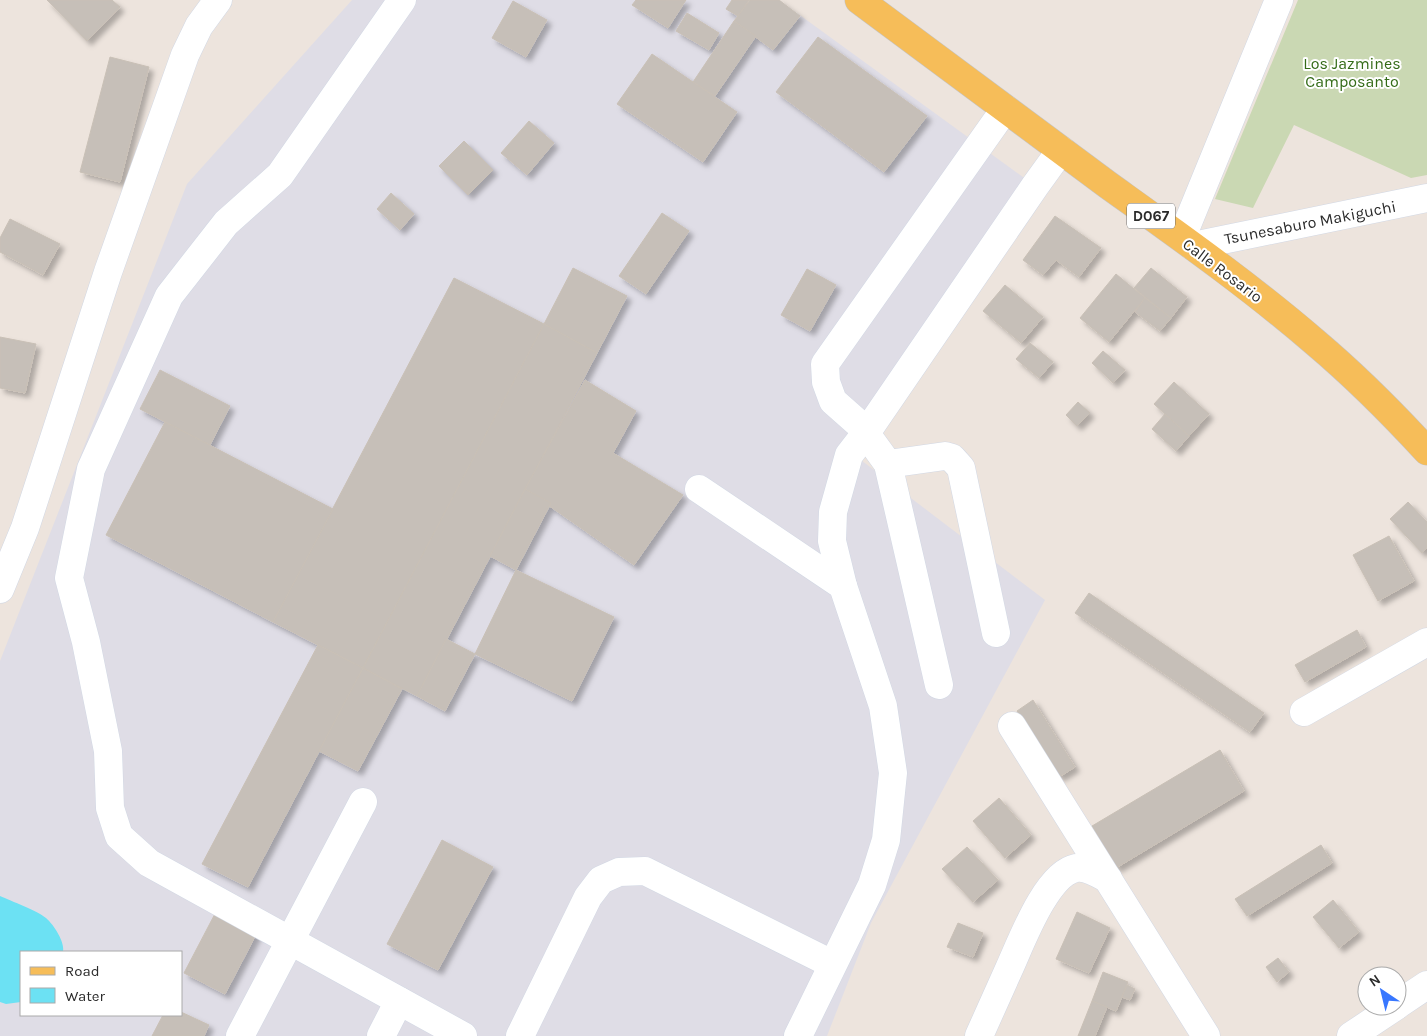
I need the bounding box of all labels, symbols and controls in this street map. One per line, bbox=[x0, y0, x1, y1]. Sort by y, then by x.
park label: Los Jazmines Camposanto bbox=[1303, 54, 1401, 91]
street label: Tsunesaburo Makiguchi bbox=[1223, 196, 1398, 248]
road number: D067 bbox=[1127, 204, 1175, 228]
street label: Calle Rosario bbox=[1179, 234, 1266, 306]
legend bbox=[20, 951, 182, 1016]
text: Road bbox=[65, 962, 100, 980]
north arrow bbox=[1357, 966, 1407, 1016]
text: N bbox=[1366, 971, 1384, 991]
text: Water bbox=[65, 987, 106, 1005]

